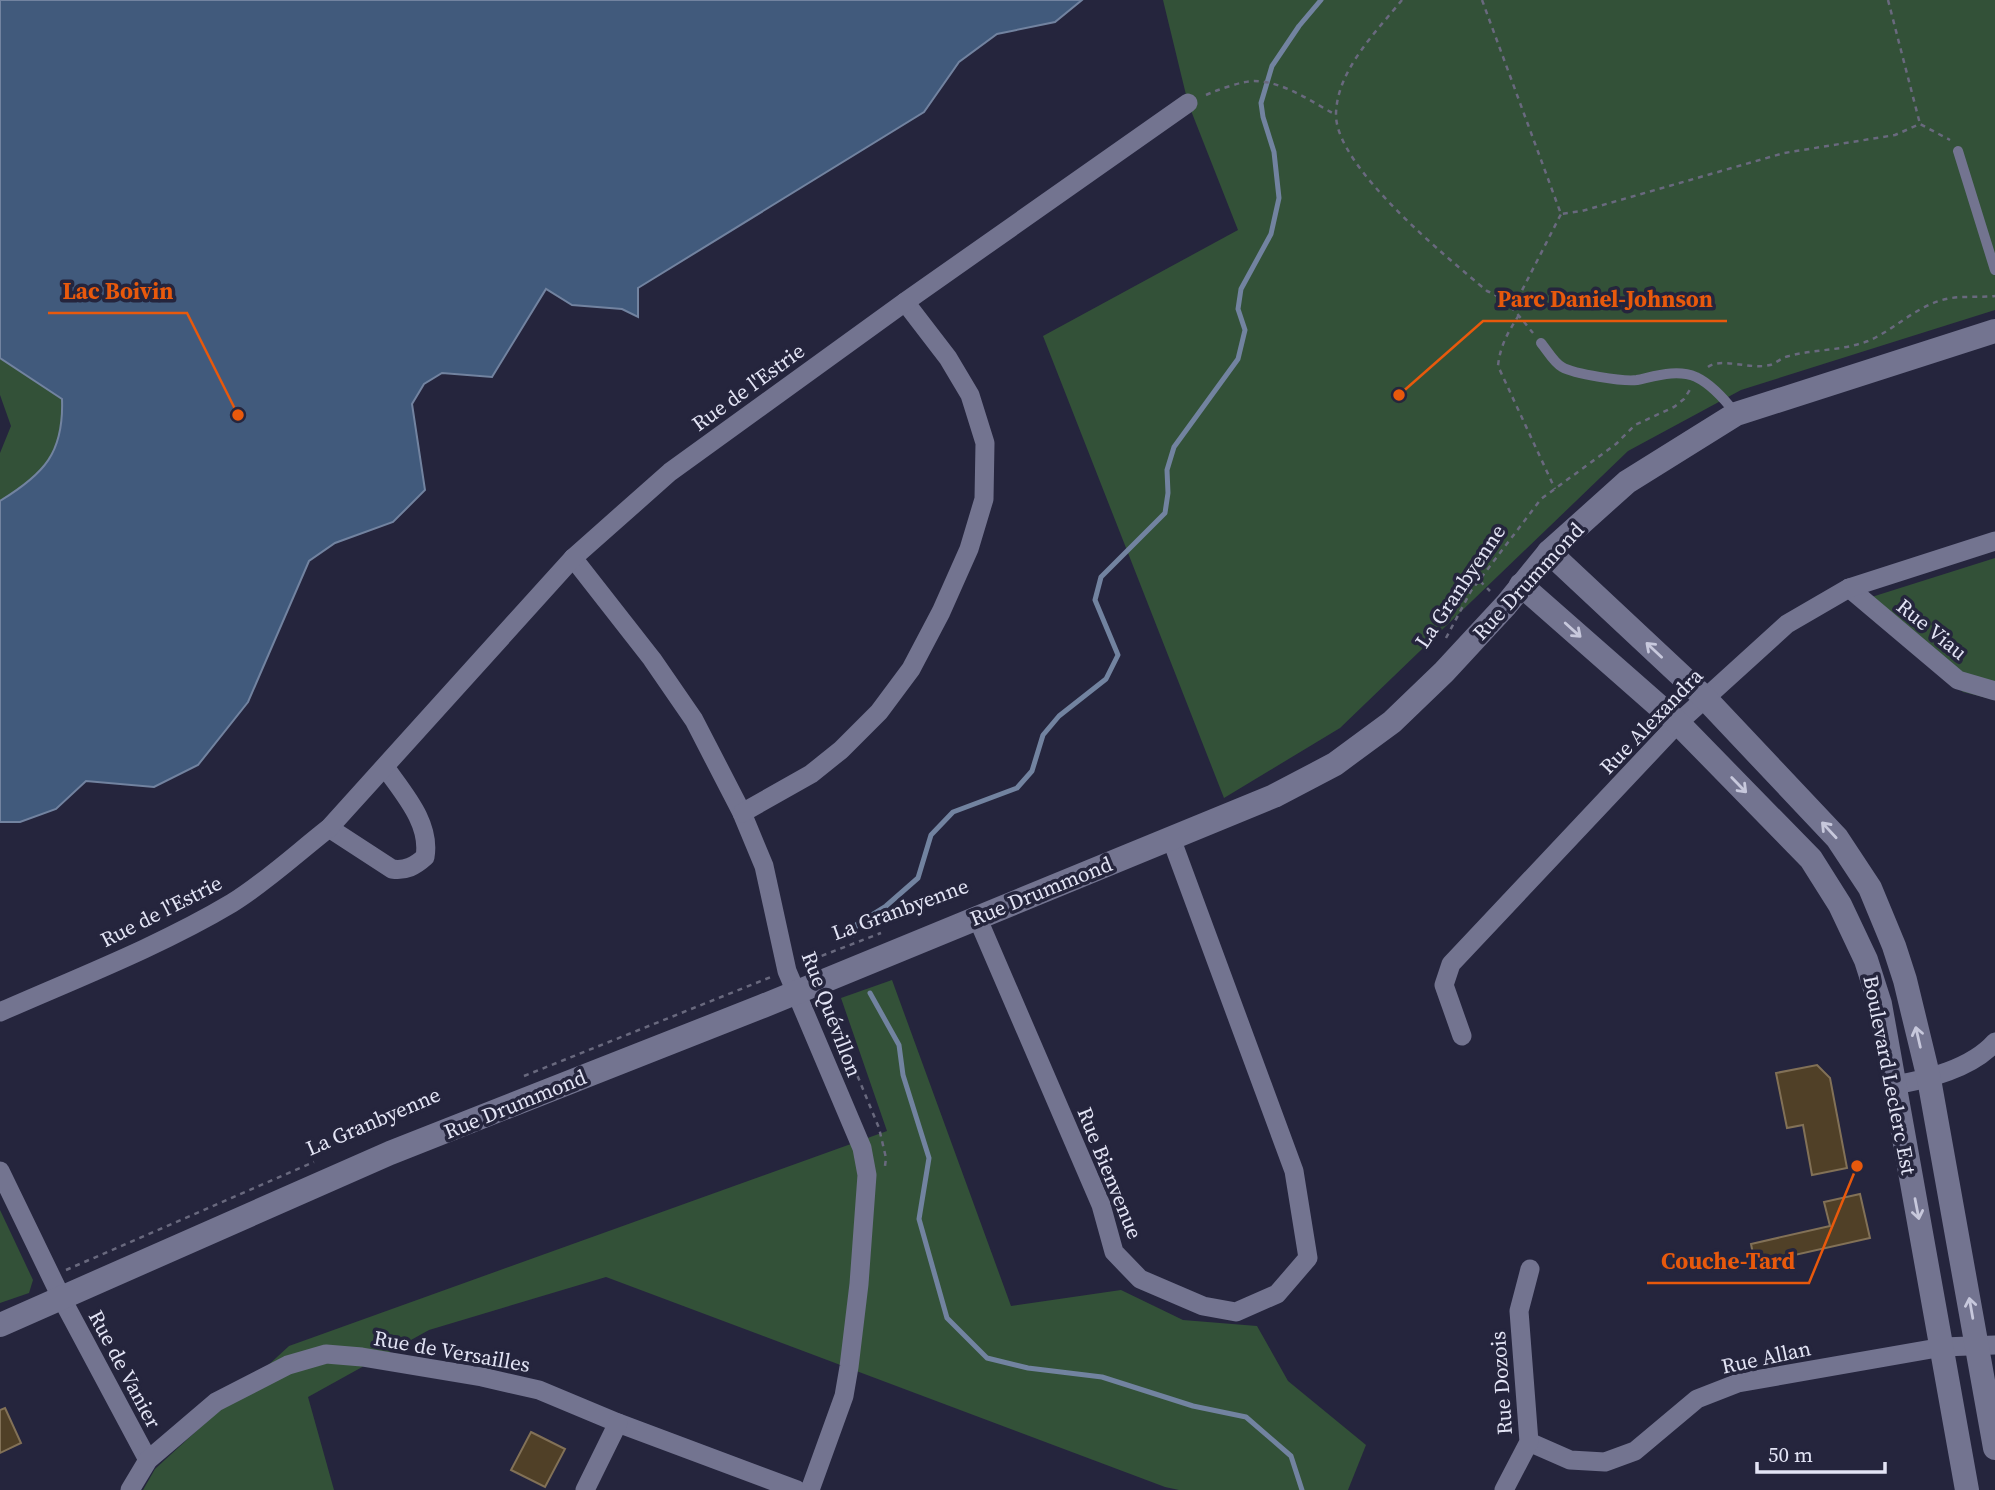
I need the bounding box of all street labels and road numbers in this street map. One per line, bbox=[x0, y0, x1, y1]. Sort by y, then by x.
street label: Rue de l'Estrie bbox=[686, 336, 810, 438]
street label: Rue Drummond bbox=[1466, 516, 1590, 646]
street label: La Granbyenne bbox=[1408, 518, 1512, 654]
street label: Rue Viau bbox=[1891, 592, 1973, 666]
street label: Rue Alexandra bbox=[1593, 661, 1709, 780]
street label: Rue Drummond bbox=[966, 849, 1117, 933]
street label: Rue de l'Estrie bbox=[95, 868, 227, 954]
street label: La Granbyenne bbox=[828, 871, 972, 947]
street label: Rue Quévillon bbox=[795, 947, 869, 1081]
street label: Boulevard Leclerc Est bbox=[1856, 973, 1924, 1177]
street label: Rue Drummond bbox=[440, 1062, 591, 1146]
street label: La Granbyenne bbox=[301, 1080, 445, 1162]
street label: Rue Bienvenue bbox=[1070, 1103, 1150, 1243]
street label: Rue de Vanier bbox=[82, 1305, 168, 1433]
street label: Rue de Versailles bbox=[371, 1323, 533, 1379]
street label: Rue Dozois bbox=[1483, 1330, 1519, 1436]
street label: Rue Allan bbox=[1719, 1333, 1814, 1381]

